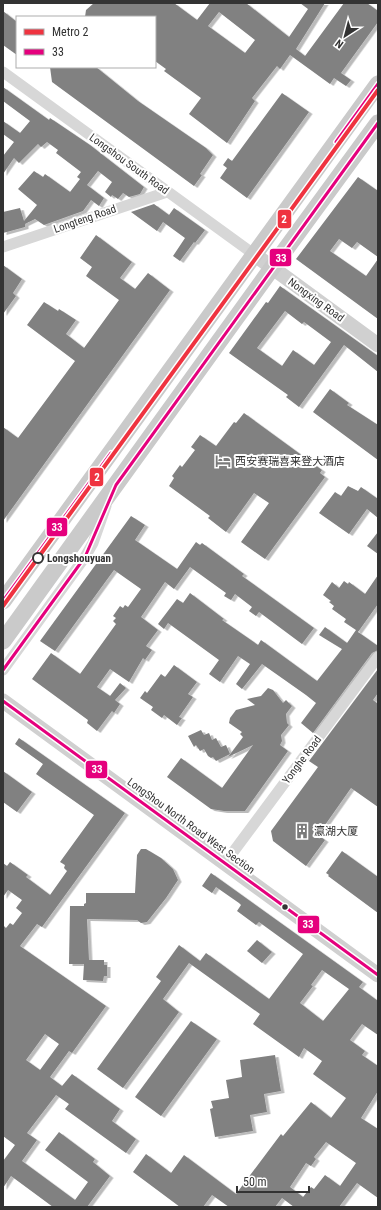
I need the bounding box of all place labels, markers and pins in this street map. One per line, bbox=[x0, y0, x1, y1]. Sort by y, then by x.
hotel icon: 西安赛瑞喜来登大酒店 bbox=[214, 452, 232, 470]
place label: 西安赛瑞喜来登大酒店 bbox=[235, 455, 345, 468]
marker: Longshouyuan bbox=[32, 552, 44, 564]
place label: Longshouyuan bbox=[47, 552, 111, 565]
building icon: 瀛湖大厦 bbox=[293, 822, 311, 840]
place label: 瀛湖大厦 bbox=[314, 825, 358, 838]
unlabelled marker bbox=[280, 902, 290, 912]

